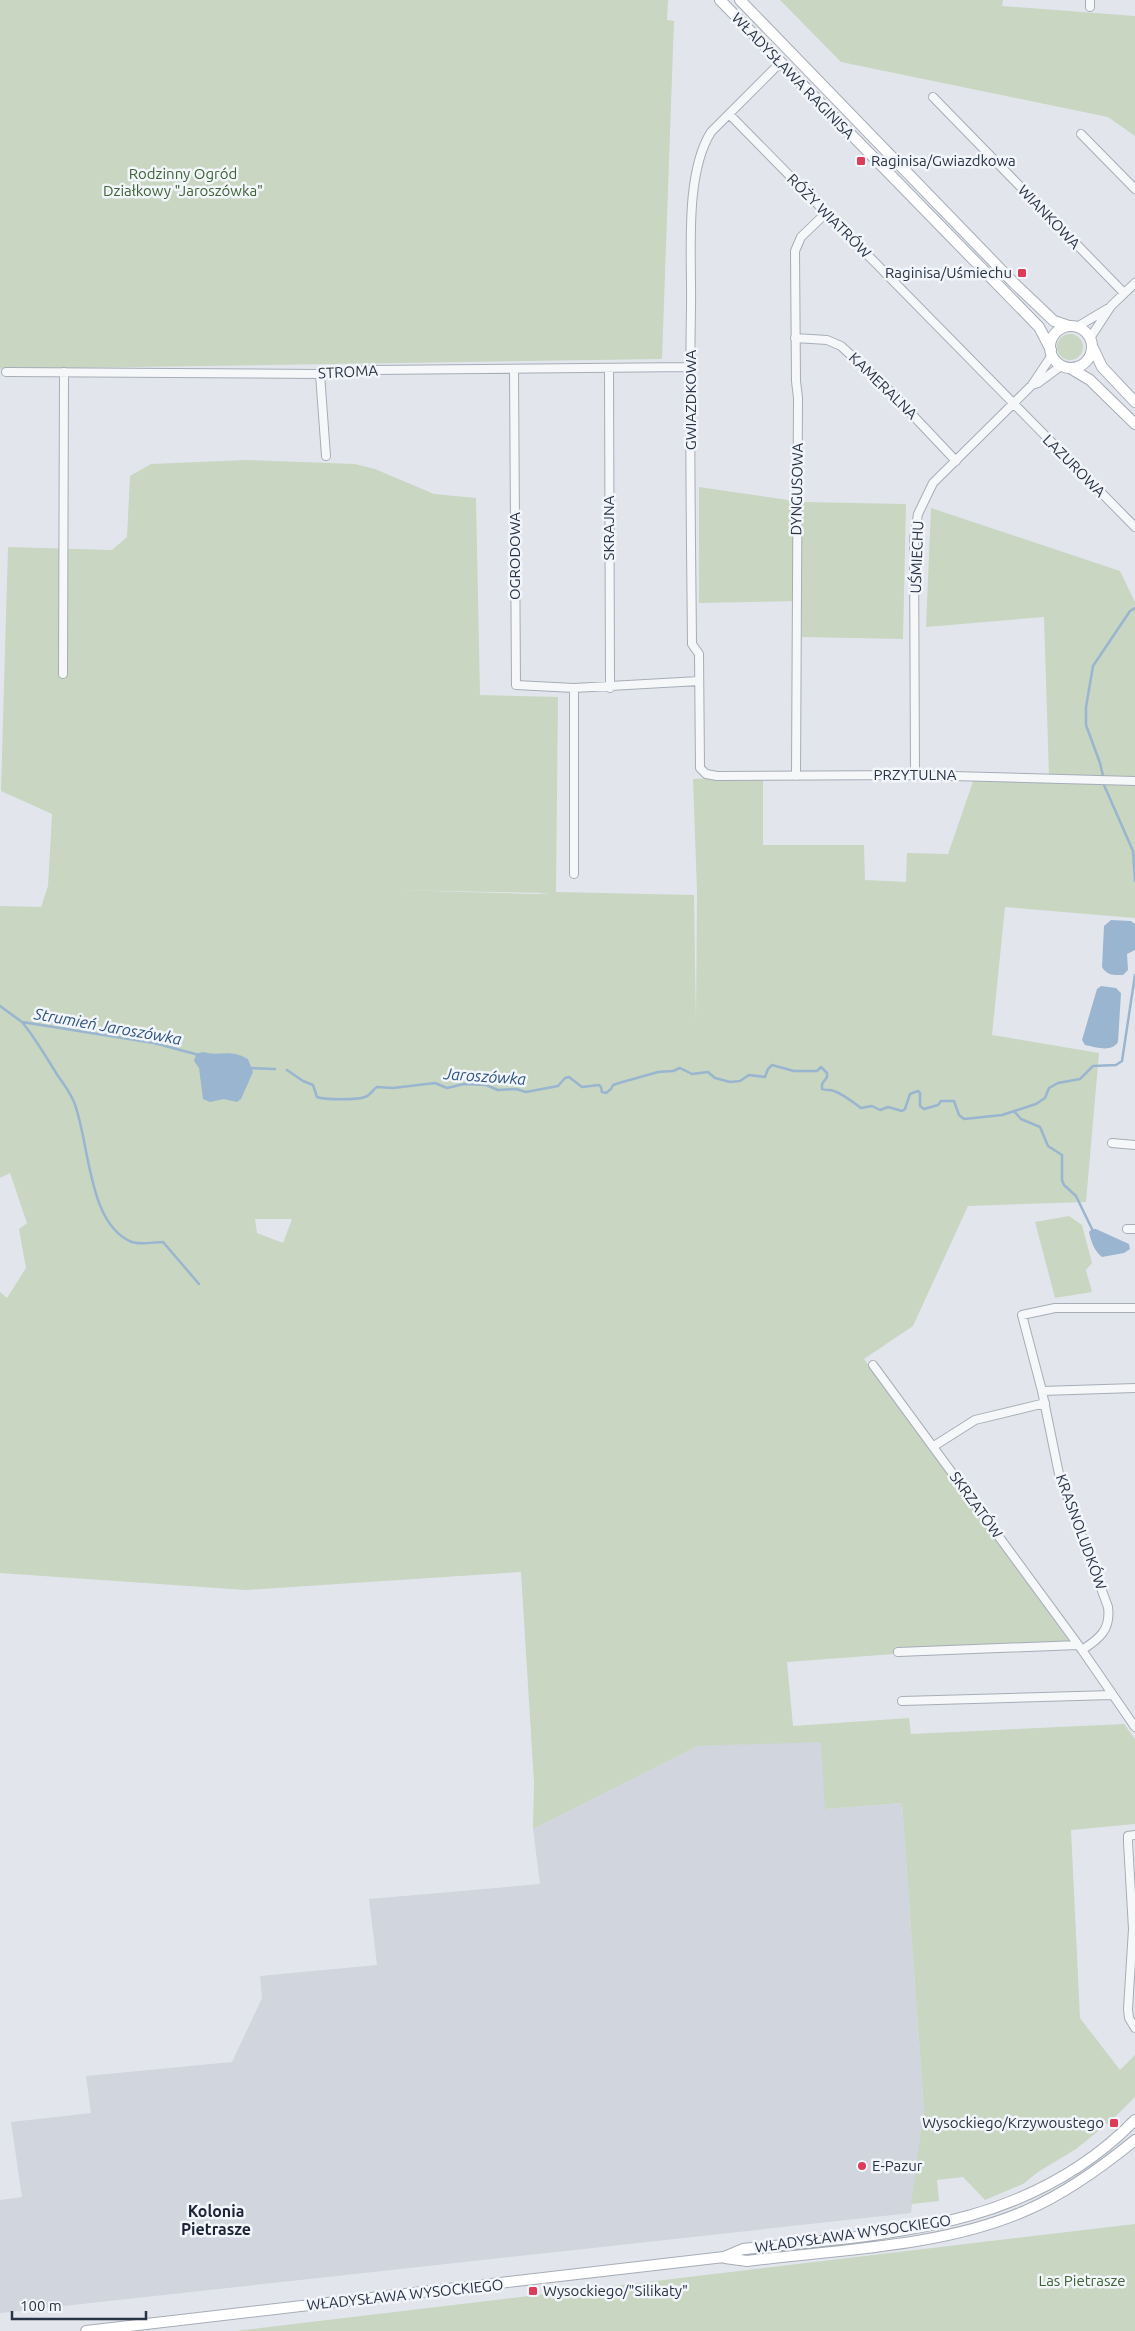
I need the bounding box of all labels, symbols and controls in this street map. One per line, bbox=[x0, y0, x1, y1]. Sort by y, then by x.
street label: WŁADYSŁAWA RAGINISA bbox=[729, 9, 858, 142]
place label: Raginisa/Gwiazdkowa bbox=[871, 152, 1016, 169]
marker: Raginisa/Gwiazdkowa bbox=[855, 155, 867, 167]
park label: Rodzinny Ogród Działkowy "Jaroszówka" bbox=[103, 165, 263, 199]
street label: RÓŻY WIATRÓW bbox=[784, 170, 875, 261]
street label: WIANKOWA bbox=[1015, 181, 1084, 252]
place label: Raginisa/Uśmiechu bbox=[885, 264, 1012, 281]
marker: Raginisa/Uśmiechu bbox=[1016, 267, 1028, 279]
street label: KAMERALNA bbox=[846, 349, 921, 423]
street label: GWIAZDKOWA bbox=[682, 350, 699, 450]
street label: STROMA bbox=[318, 361, 379, 382]
street label: LAZUROWA bbox=[1040, 431, 1109, 501]
street label: DYNGUSOWA bbox=[787, 442, 806, 535]
street label: SKRAJNA bbox=[600, 495, 617, 560]
street label: OGRODOWA bbox=[506, 512, 523, 600]
street label: UŚMIECHU bbox=[907, 520, 926, 594]
street label: PRZYTULNA bbox=[873, 766, 957, 783]
water label: Strumień Jaroszówka bbox=[32, 1004, 184, 1048]
water label: Jaroszówka bbox=[442, 1064, 527, 1088]
street label: SKRZATÓW bbox=[947, 1468, 1006, 1541]
street label: KRASNOLUDKÓW bbox=[1053, 1472, 1110, 1592]
place label: Wysockiego/Krzywoustego bbox=[922, 2114, 1104, 2131]
marker: Wysockiego/Krzywoustego bbox=[1108, 2117, 1120, 2129]
place label: E-Pazur bbox=[872, 2157, 923, 2174]
marker: E-Pazur bbox=[856, 2160, 868, 2172]
district label: Kolonia Pietrasze bbox=[181, 2202, 251, 2238]
street label: WŁADYSŁAWA WYSOCKIEGO bbox=[754, 2211, 952, 2256]
park label: Las Pietrasze bbox=[1038, 2272, 1126, 2289]
street label: WŁADYSŁAWA WYSOCKIEGO bbox=[306, 2276, 504, 2313]
place label: Wysockiego/"Silikaty" bbox=[543, 2282, 688, 2299]
marker: Wysockiego/"Silikaty" bbox=[527, 2285, 539, 2297]
scale bar bbox=[12, 2288, 146, 2320]
text: 100 m bbox=[20, 2297, 62, 2314]

